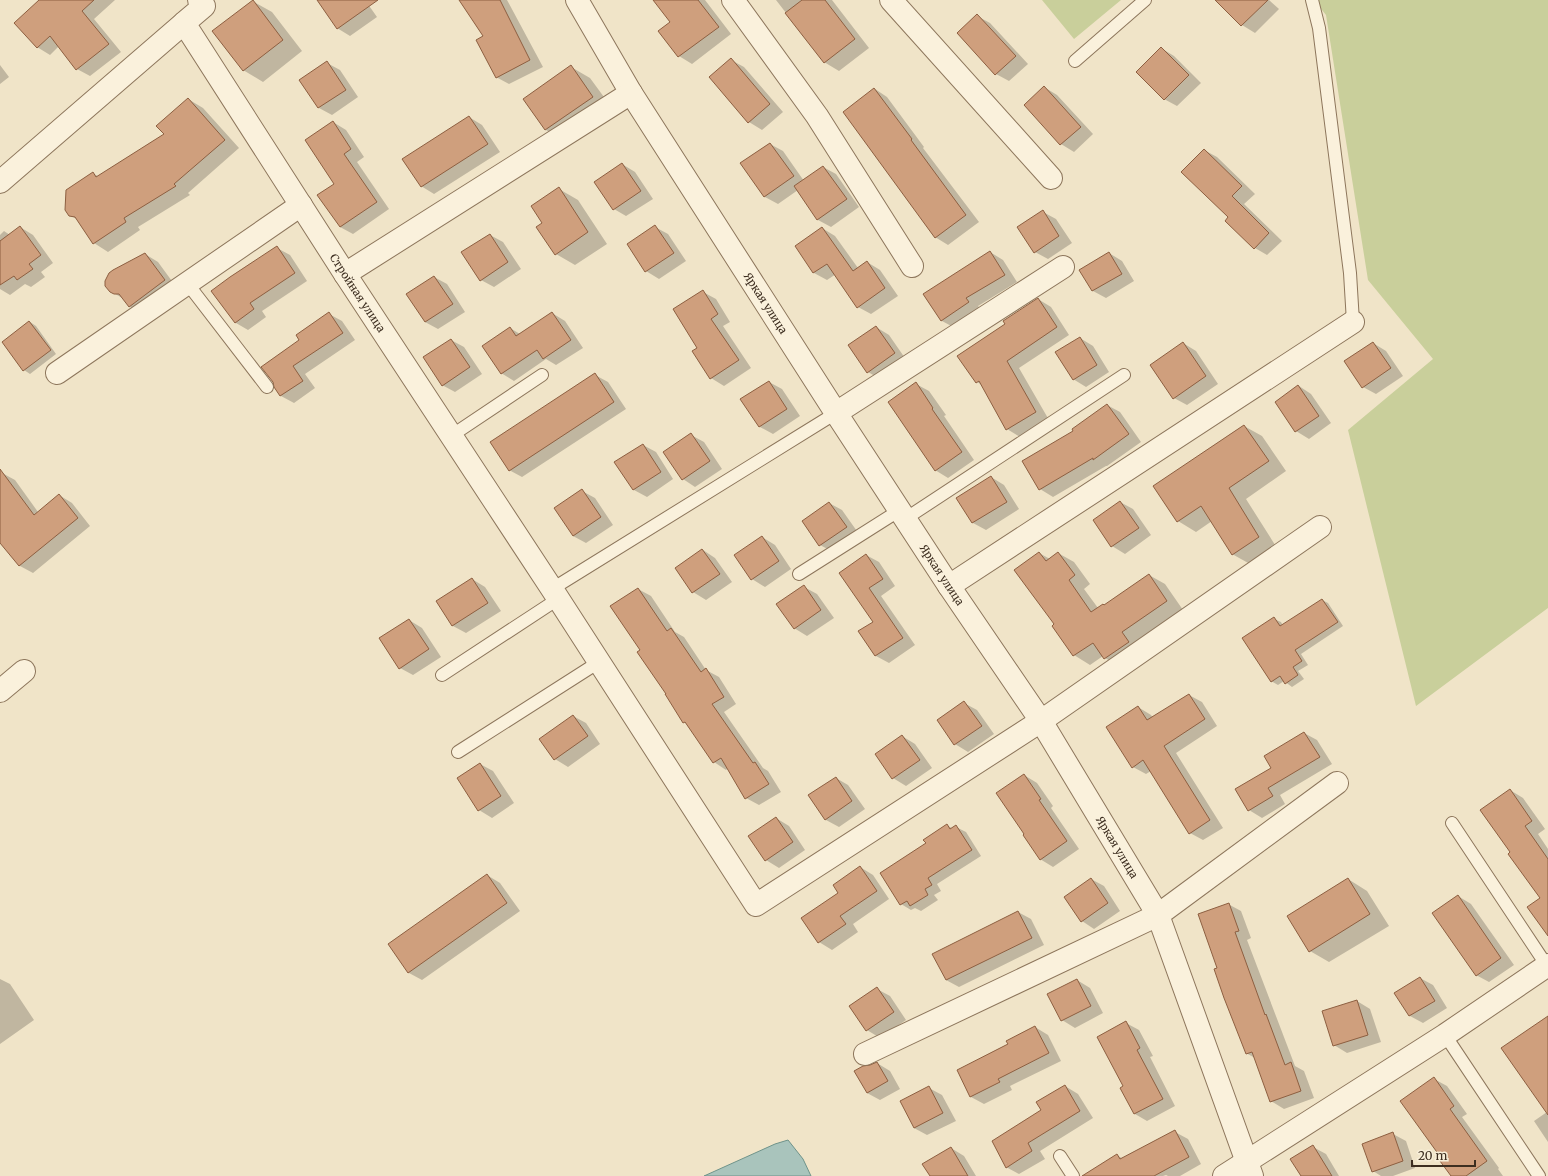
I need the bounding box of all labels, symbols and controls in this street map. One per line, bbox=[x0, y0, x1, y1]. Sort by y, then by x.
street label: Стройная улица bbox=[327, 251, 388, 335]
street label: Яркая улица bbox=[741, 270, 790, 336]
street label: Яркая улица bbox=[917, 542, 967, 608]
street label: Яркая улица bbox=[1093, 814, 1141, 881]
scale bar bbox=[1412, 1142, 1475, 1168]
text: 20 m bbox=[1418, 1148, 1447, 1163]

